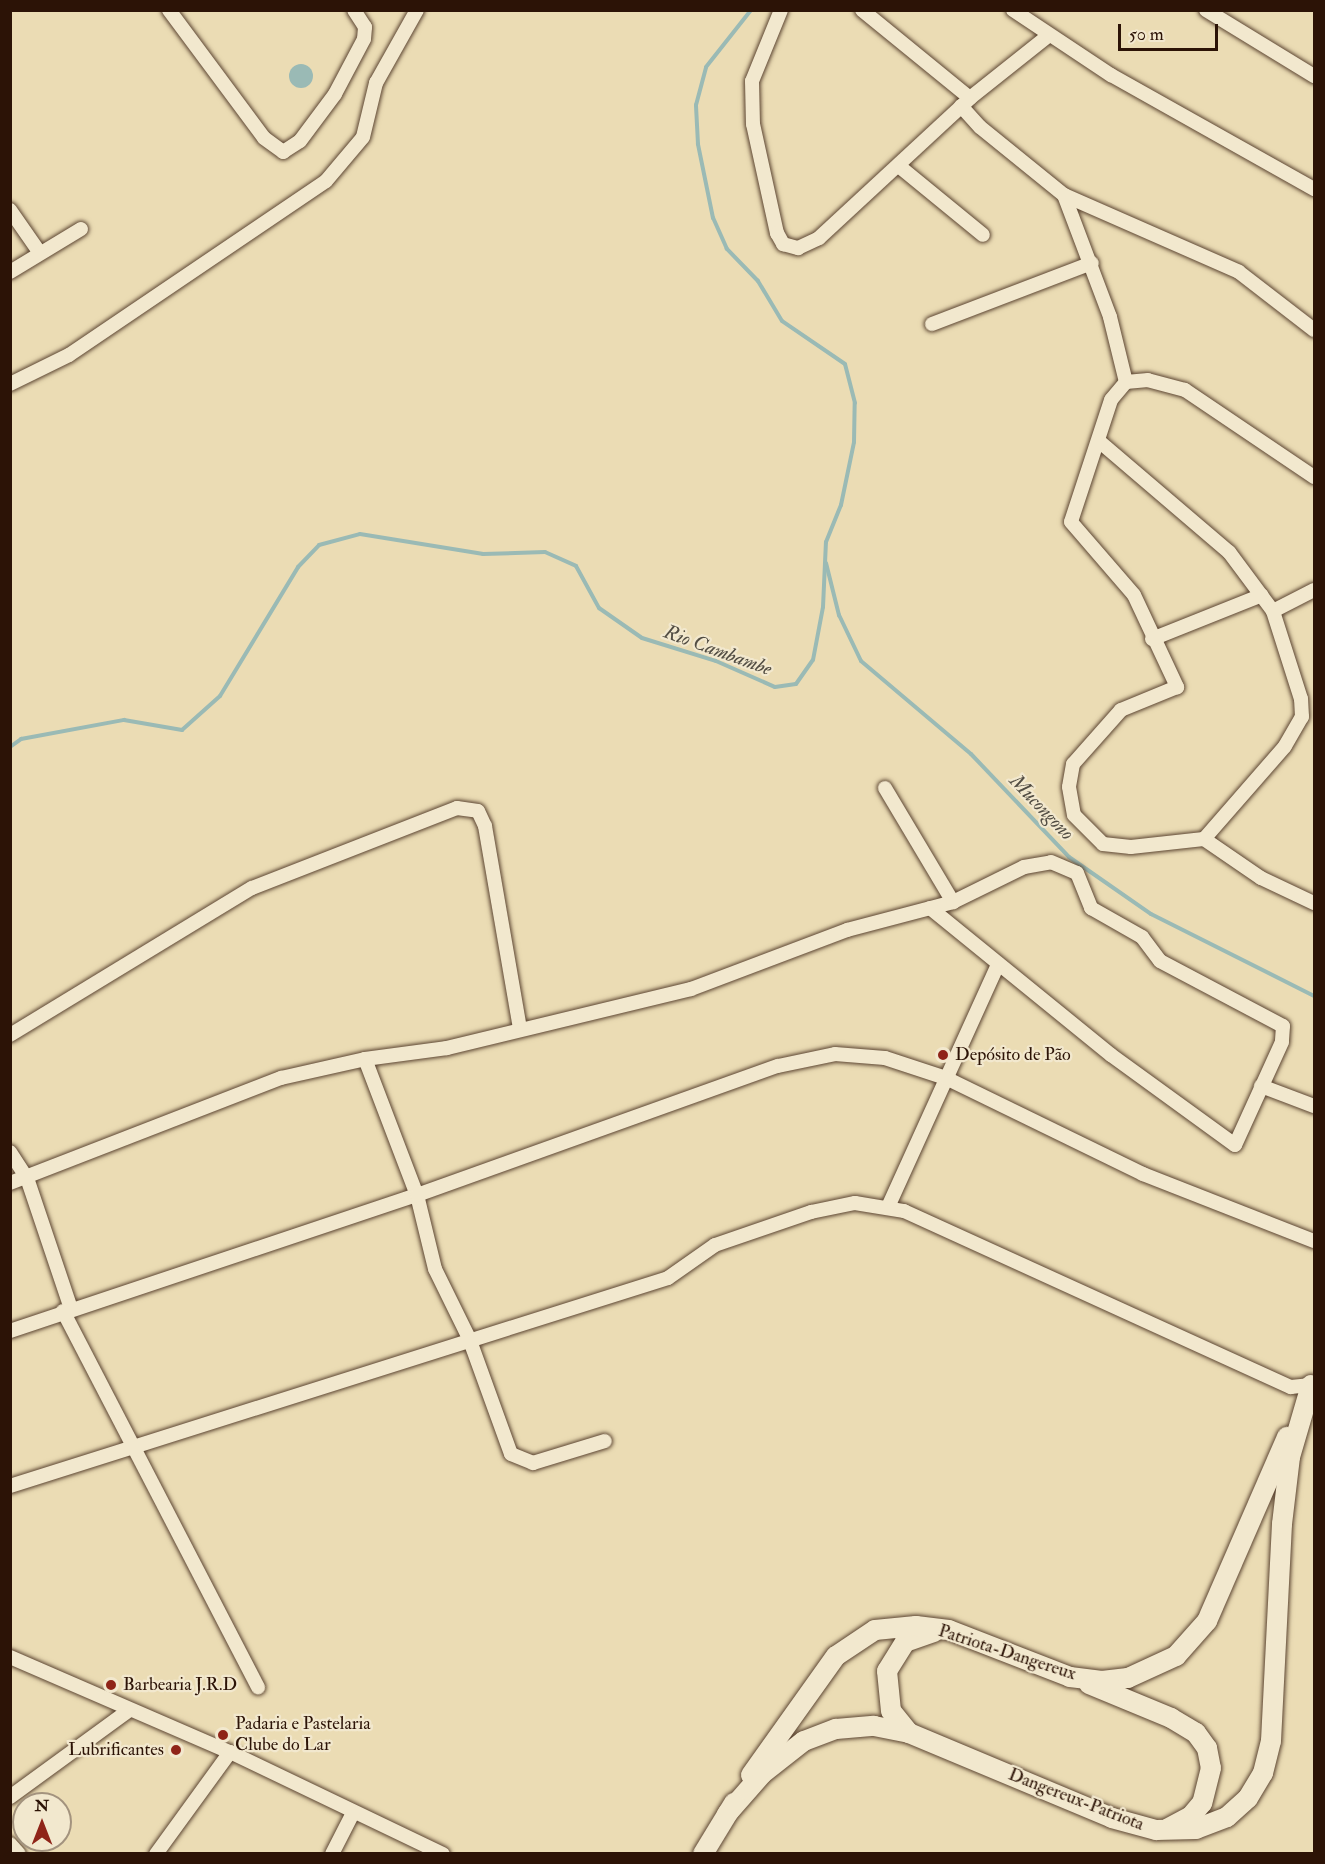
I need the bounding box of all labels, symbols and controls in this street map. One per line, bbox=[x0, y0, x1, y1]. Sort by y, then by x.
scale bar bbox=[1121, 12, 1222, 50]
text: 50 m bbox=[1129, 23, 1164, 46]
water label: Rio Cambambe bbox=[661, 619, 775, 681]
water label: Mucongono bbox=[1005, 769, 1079, 845]
place label: Depósito de Pão bbox=[955, 1044, 1071, 1066]
marker: Depósito de Pão bbox=[936, 1048, 950, 1062]
street label: Patriota-Dangereux bbox=[935, 1621, 1079, 1685]
place label: Barbearia J.R.D bbox=[123, 1674, 237, 1696]
marker: Barbearia J.R.D bbox=[104, 1678, 118, 1692]
place label: Padaria e Pastelaria Clube do Lar bbox=[235, 1714, 371, 1756]
marker: Padaria e Pastelaria Clube do Lar bbox=[216, 1728, 230, 1742]
place label: Lubrificantes bbox=[68, 1739, 164, 1761]
marker: Lubrificantes bbox=[169, 1743, 183, 1757]
street label: Dangereux-Patriota bbox=[1005, 1764, 1147, 1836]
north arrow bbox=[12, 1792, 72, 1852]
text: N bbox=[35, 1796, 49, 1816]

